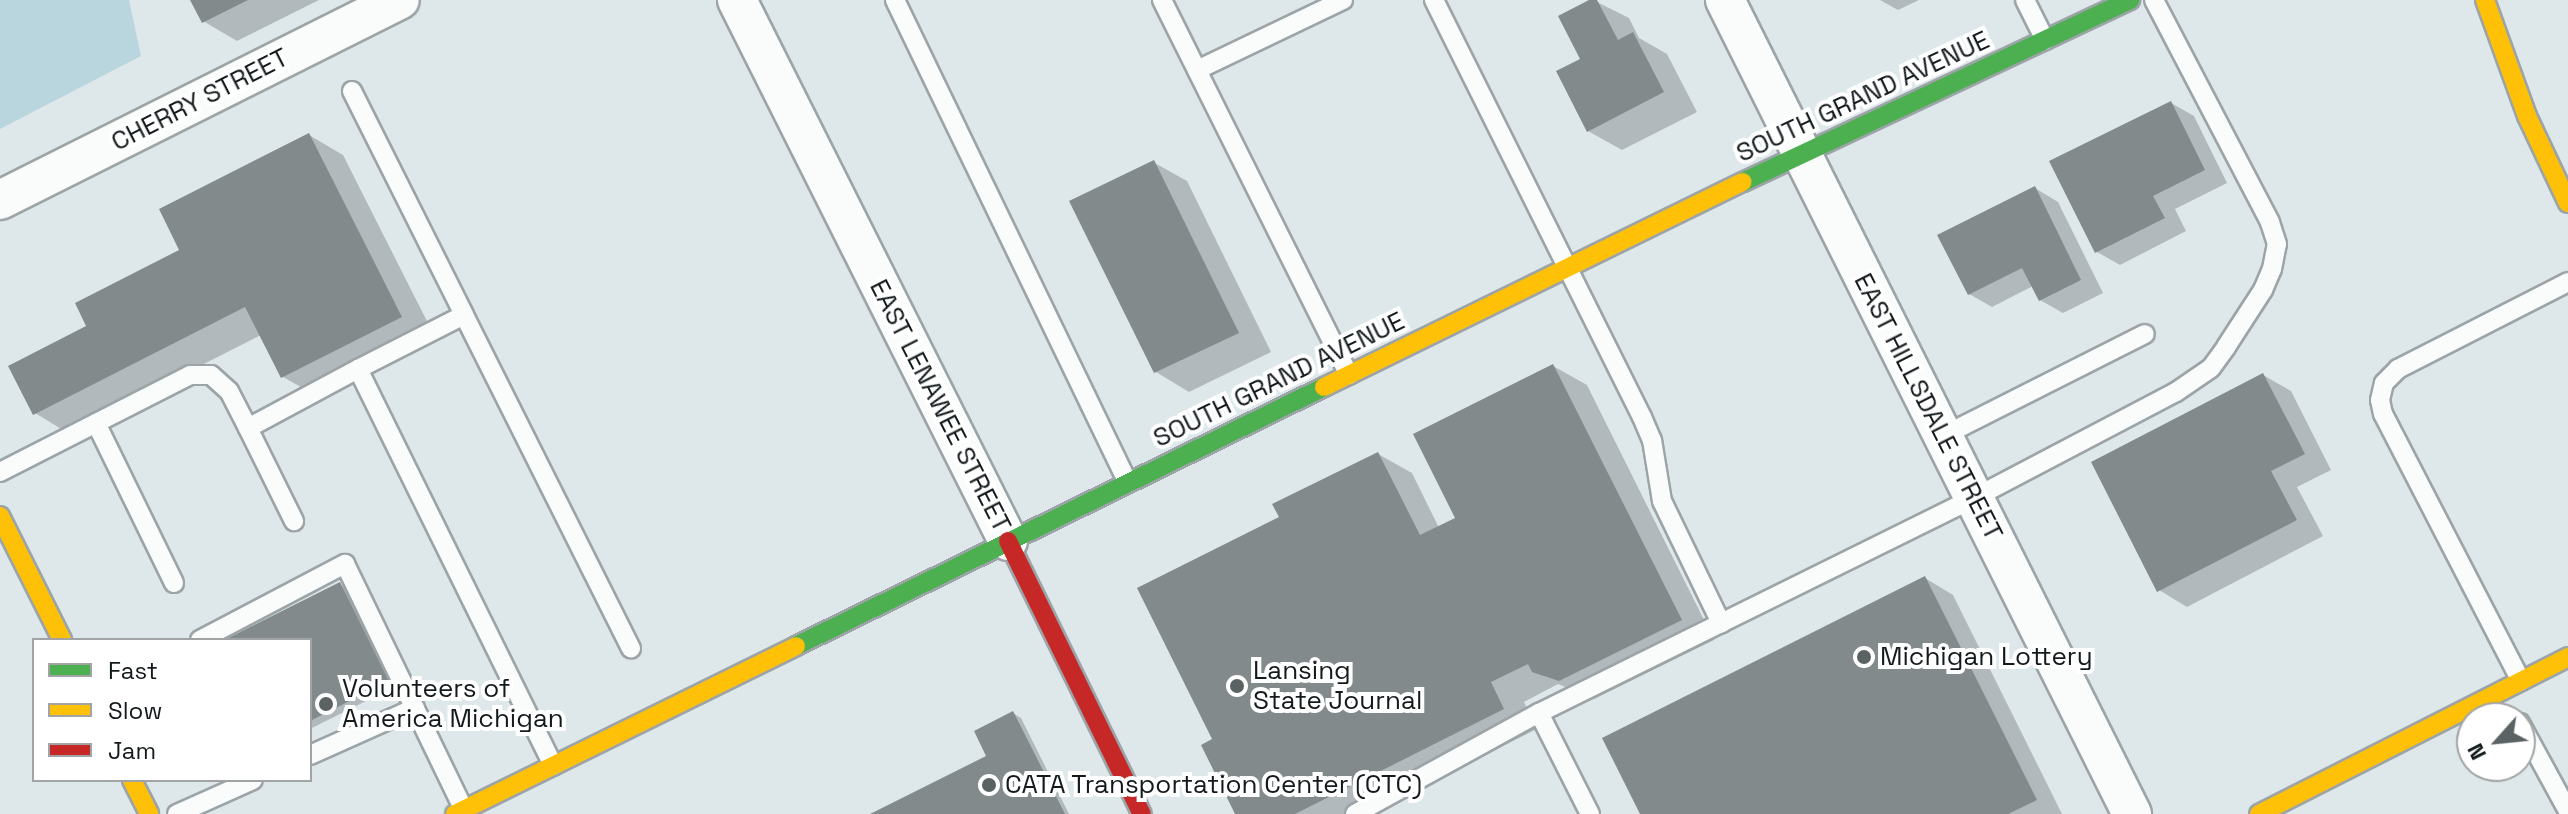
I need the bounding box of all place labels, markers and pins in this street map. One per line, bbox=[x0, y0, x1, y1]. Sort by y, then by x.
place label: Michigan Lottery bbox=[1880, 641, 2093, 673]
marker: Michigan Lottery bbox=[1855, 648, 1873, 666]
place label: Lansing State Journal bbox=[1253, 655, 1422, 716]
place label: Volunteers of America Michigan bbox=[342, 673, 564, 734]
marker: Lansing State Journal bbox=[1228, 677, 1246, 695]
marker: Volunteers of America Michigan bbox=[317, 695, 335, 713]
place label: CATA Transportation Center (CTC) bbox=[1005, 769, 1423, 801]
marker: CATA Transportation Center (CTC) bbox=[980, 776, 998, 794]

